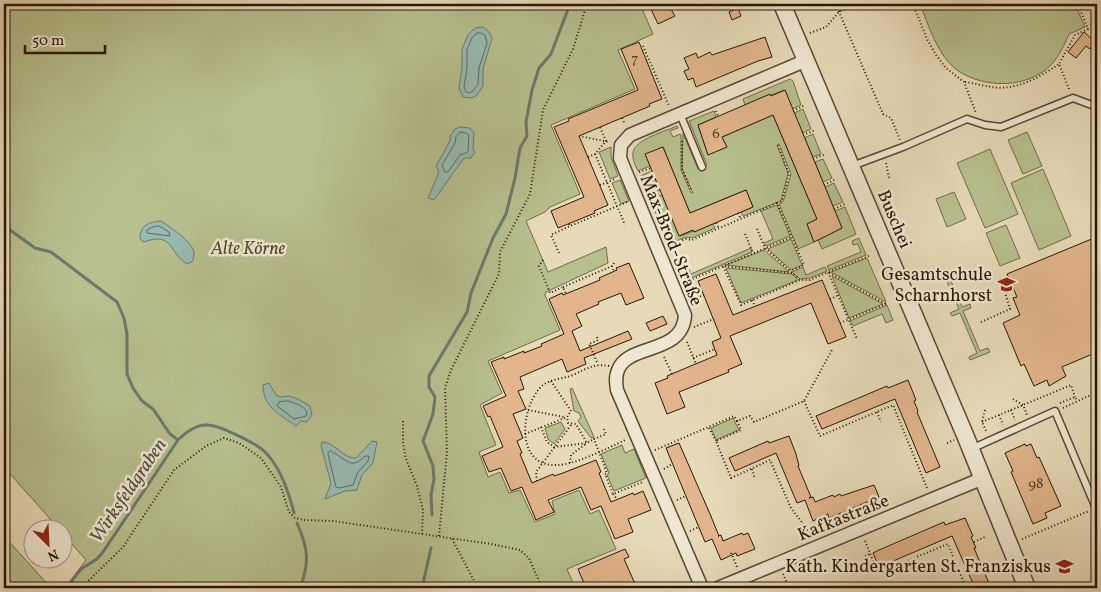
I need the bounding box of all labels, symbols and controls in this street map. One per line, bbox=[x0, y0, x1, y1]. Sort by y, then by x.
scale bar bbox=[25, 22, 105, 54]
text: 50 m bbox=[32, 31, 64, 52]
house number: 7 bbox=[631, 49, 639, 70]
house number: 6 bbox=[712, 124, 720, 145]
street label: Max-Brod-Straße bbox=[633, 171, 708, 310]
street label: Buschei bbox=[870, 186, 917, 253]
park label: Alte Körne bbox=[210, 237, 285, 262]
place label: Gesamtschule Scharnhorst bbox=[881, 263, 992, 309]
school or university icon: Gesamtschule Scharnhorst bbox=[996, 274, 1016, 294]
water label: Wirksfeldgraben bbox=[84, 434, 173, 549]
house number: 98 bbox=[1028, 474, 1044, 495]
street label: Kafkastraße bbox=[794, 489, 893, 548]
north arrow bbox=[22, 520, 72, 570]
text: N bbox=[44, 544, 61, 565]
place label: Kath. Kindergarten St. Franziskus bbox=[785, 555, 1051, 580]
school or university icon: Kath. Kindergarten St. Franziskus bbox=[1055, 556, 1075, 576]

